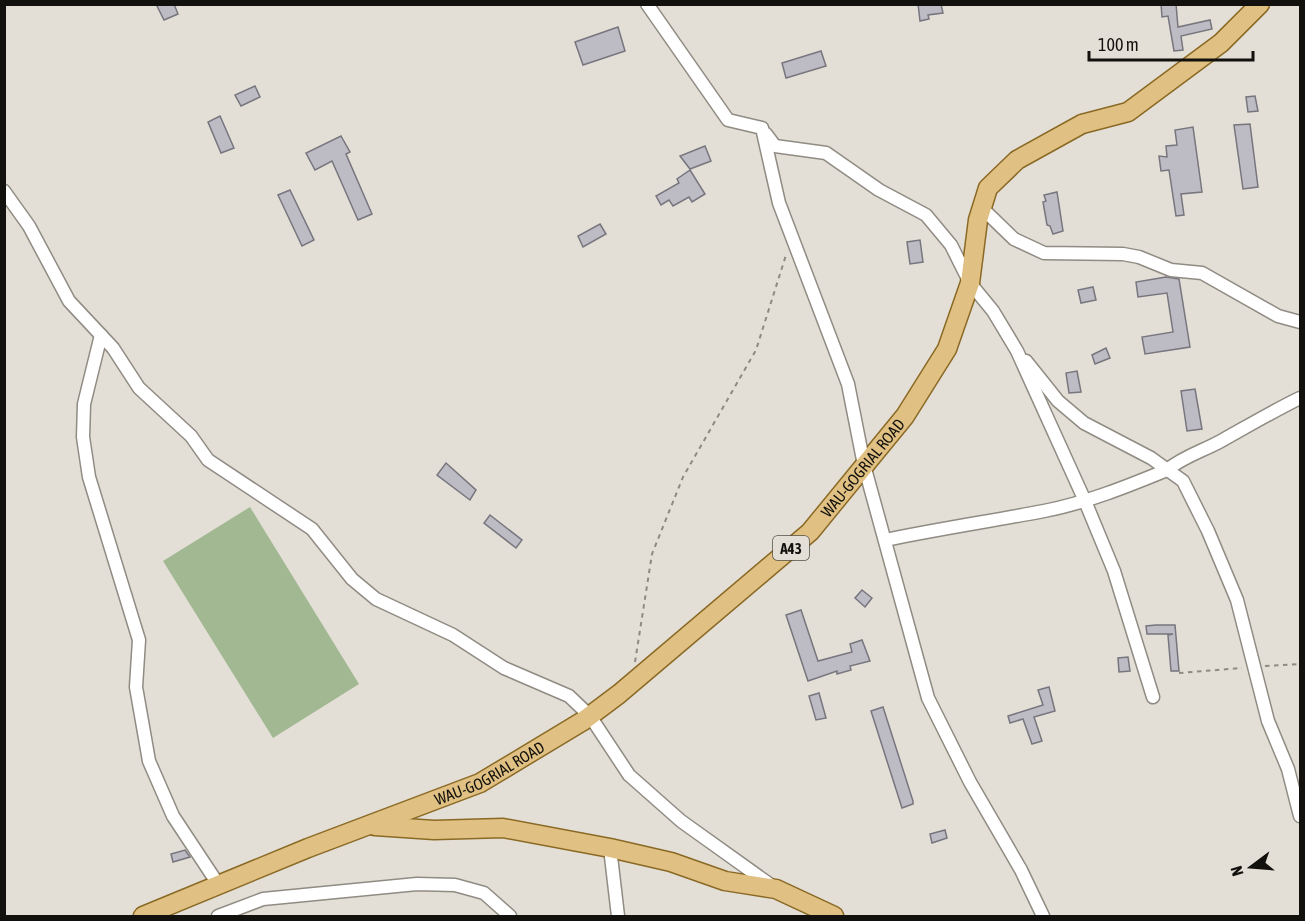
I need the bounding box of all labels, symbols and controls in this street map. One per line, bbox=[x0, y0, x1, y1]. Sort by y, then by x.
scale bar bbox=[1089, 24, 1252, 62]
text: 100 m bbox=[1098, 34, 1139, 55]
street label: WAU-GOGRIAL ROAD bbox=[817, 415, 908, 520]
road number: A43 bbox=[773, 536, 809, 560]
street label: WAU-GOGRIAL ROAD bbox=[432, 737, 547, 808]
north arrow bbox=[1221, 837, 1281, 897]
text: N bbox=[1227, 864, 1247, 878]

